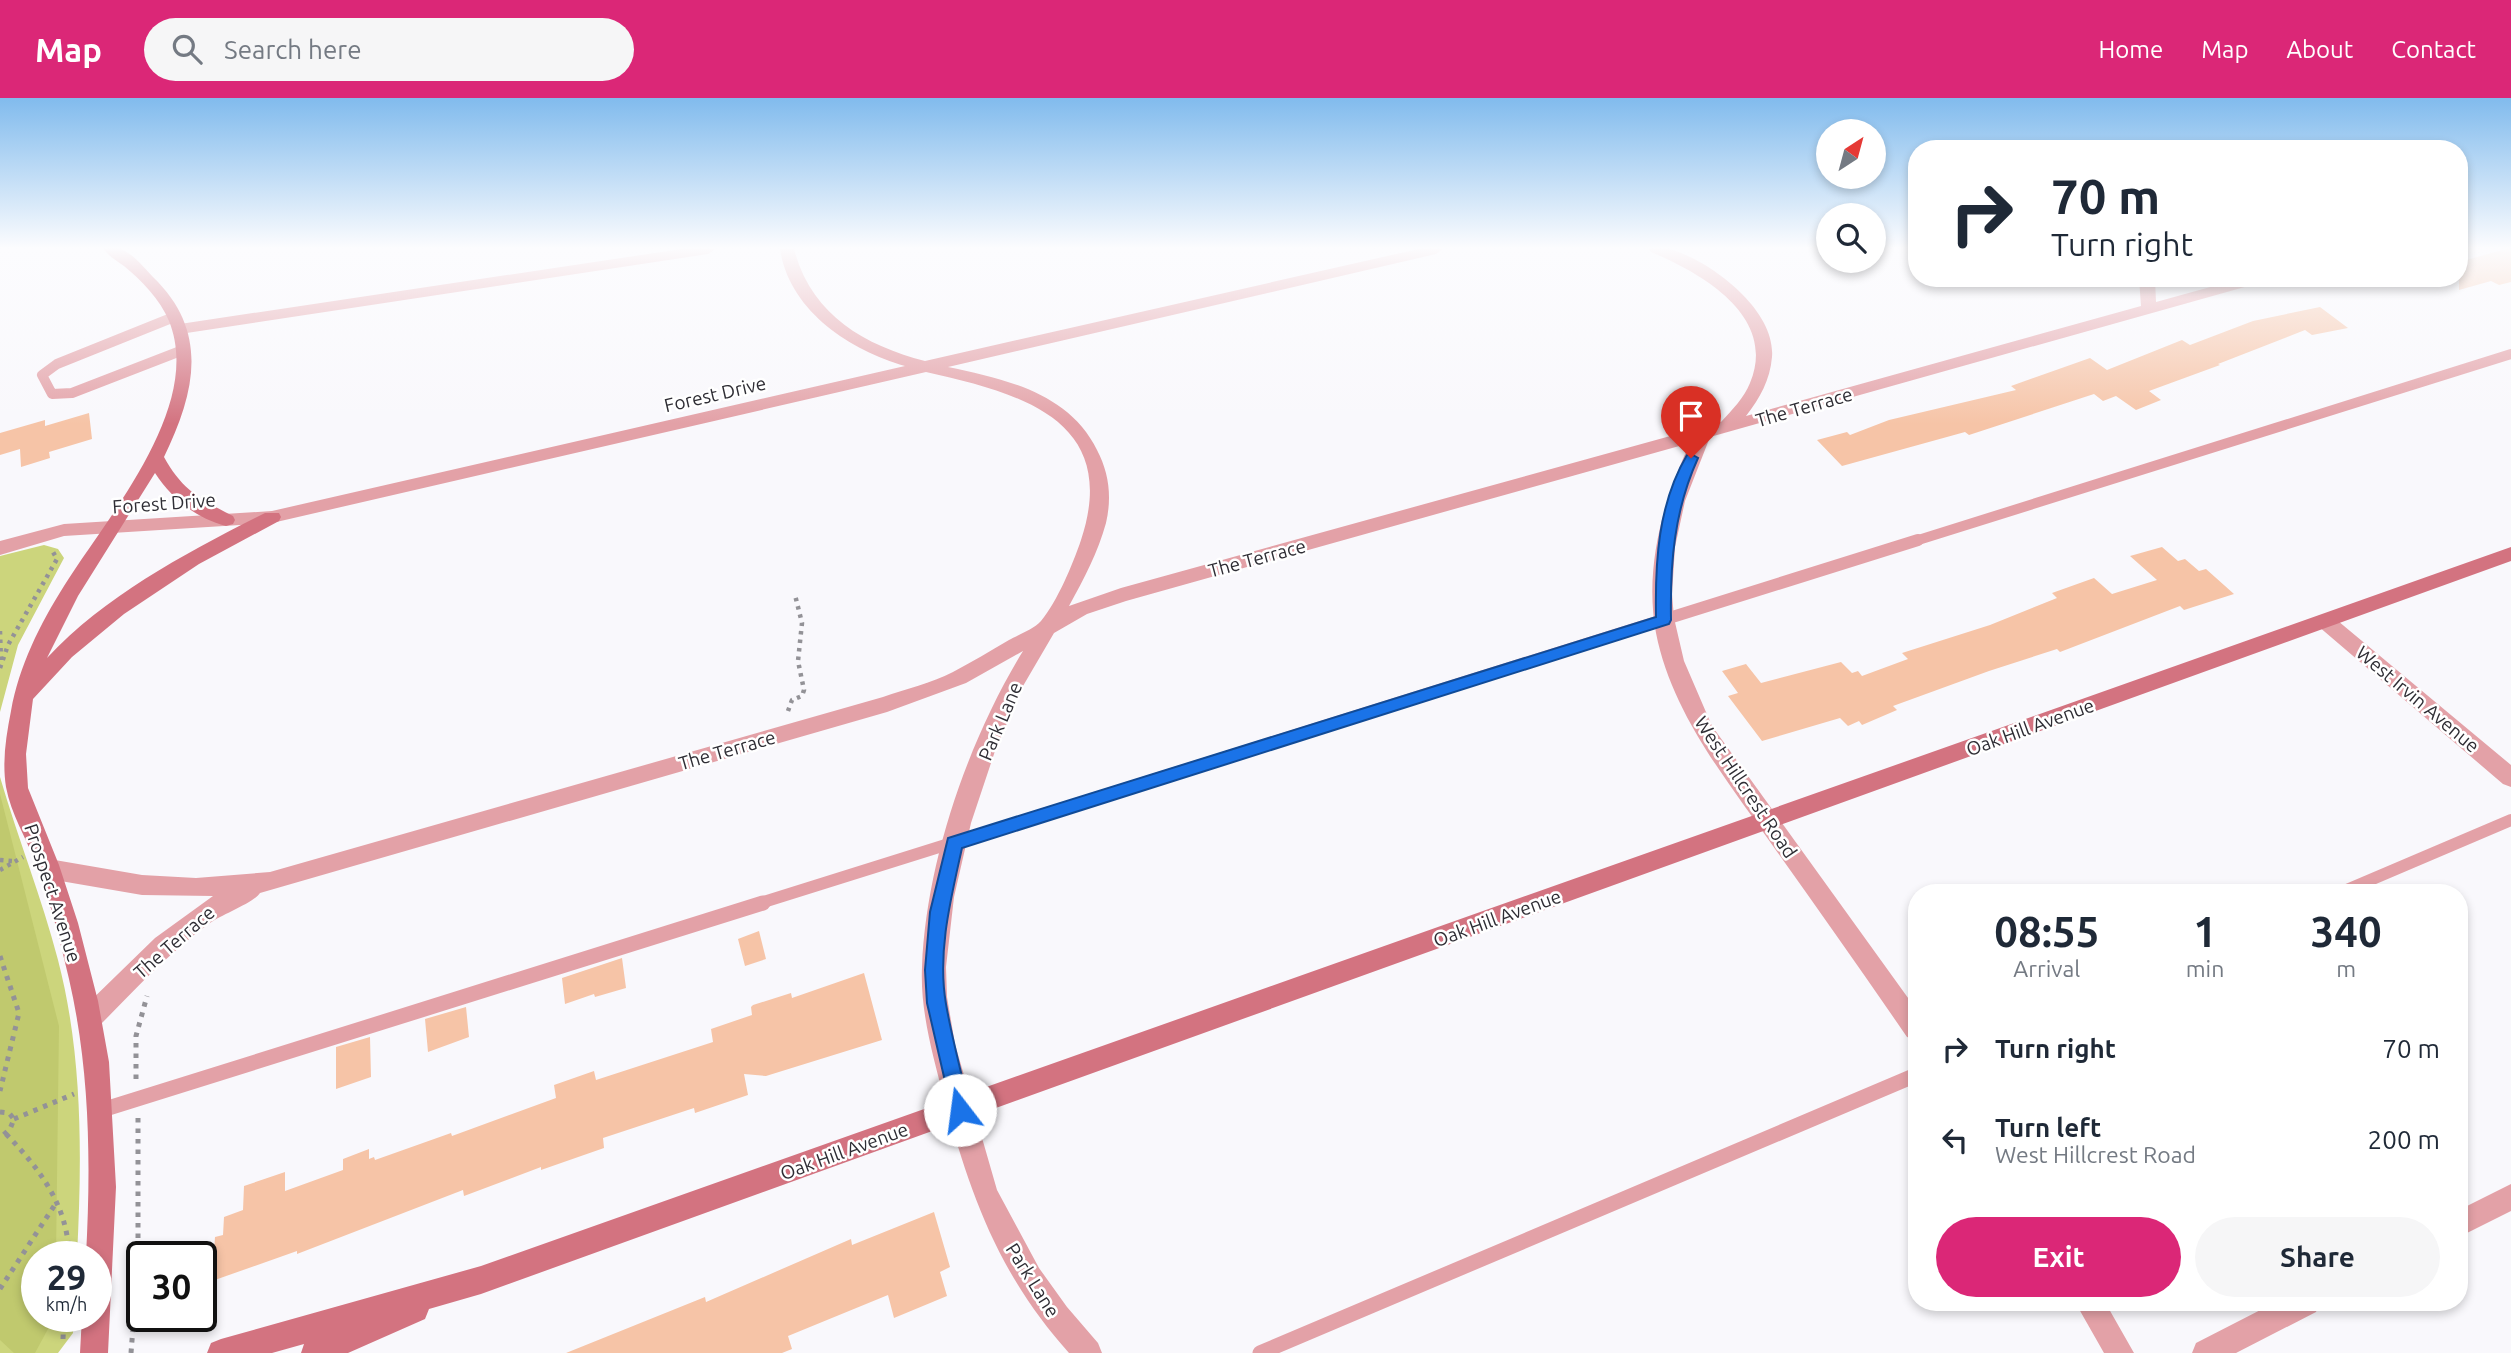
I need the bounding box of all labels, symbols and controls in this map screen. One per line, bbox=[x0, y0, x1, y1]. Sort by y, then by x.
search box bbox=[144, 18, 634, 81]
icon: search bbox=[168, 30, 206, 68]
text: Map bbox=[35, 31, 102, 68]
text: Search here bbox=[224, 35, 362, 64]
text: Home bbox=[2098, 36, 2163, 63]
text: Map bbox=[2201, 36, 2248, 63]
text: About bbox=[2286, 36, 2353, 63]
text: Contact bbox=[2391, 36, 2476, 63]
north arrow bbox=[1816, 119, 1886, 189]
map controls bbox=[1816, 119, 1886, 273]
icon: right bbox=[1936, 168, 2027, 259]
text: 70 m bbox=[2051, 168, 2160, 223]
button: search bbox=[1816, 203, 1886, 273]
text: Turn right bbox=[2051, 226, 2193, 262]
street label: Forest Drive bbox=[662, 372, 768, 416]
street label: The Terrace bbox=[1753, 383, 1855, 431]
pin bbox=[1661, 386, 1721, 458]
icon: arrive bbox=[1672, 397, 1710, 435]
street label: Forest Drive bbox=[111, 488, 217, 518]
street label: The Terrace bbox=[1206, 534, 1308, 582]
street label: West Irvin Avenue bbox=[2352, 641, 2484, 757]
street label: Park Lane bbox=[974, 679, 1026, 763]
street label: Oak Hill Avenue bbox=[1963, 694, 2097, 760]
street label: West Hillcrest Road bbox=[1690, 712, 1802, 862]
street label: The Terrace bbox=[676, 726, 778, 774]
street label: Prospect Avenue bbox=[20, 821, 86, 965]
street label: Oak Hill Avenue bbox=[1430, 885, 1564, 951]
street label: The Terrace bbox=[129, 901, 219, 983]
text: 08:55 bbox=[1994, 908, 2099, 955]
text: 1 bbox=[2193, 908, 2217, 955]
text: 340 bbox=[2311, 908, 2382, 955]
text: Arrival bbox=[2013, 956, 2080, 981]
text: min bbox=[2186, 956, 2224, 981]
text: m bbox=[2336, 956, 2356, 981]
icon: right bbox=[1936, 1030, 1974, 1068]
text: Turn right bbox=[1995, 1034, 2116, 1063]
text: 70 m bbox=[2382, 1034, 2440, 1063]
position arrow bbox=[923, 1073, 997, 1147]
text: Turn left bbox=[1995, 1113, 2101, 1142]
street label: Oak Hill Avenue bbox=[777, 1118, 911, 1184]
icon: left bbox=[1936, 1121, 1974, 1159]
text: 200 m bbox=[2368, 1125, 2440, 1154]
text: West Hillcrest Road bbox=[1995, 1142, 2196, 1167]
button: Exit bbox=[1936, 1217, 2181, 1297]
button: Share bbox=[2195, 1217, 2440, 1297]
street label: Park Lane bbox=[1002, 1239, 1064, 1321]
speed limit sign: 30 bbox=[126, 1241, 217, 1332]
text: 29 bbox=[47, 1257, 86, 1297]
text: km/h bbox=[46, 1294, 87, 1314]

